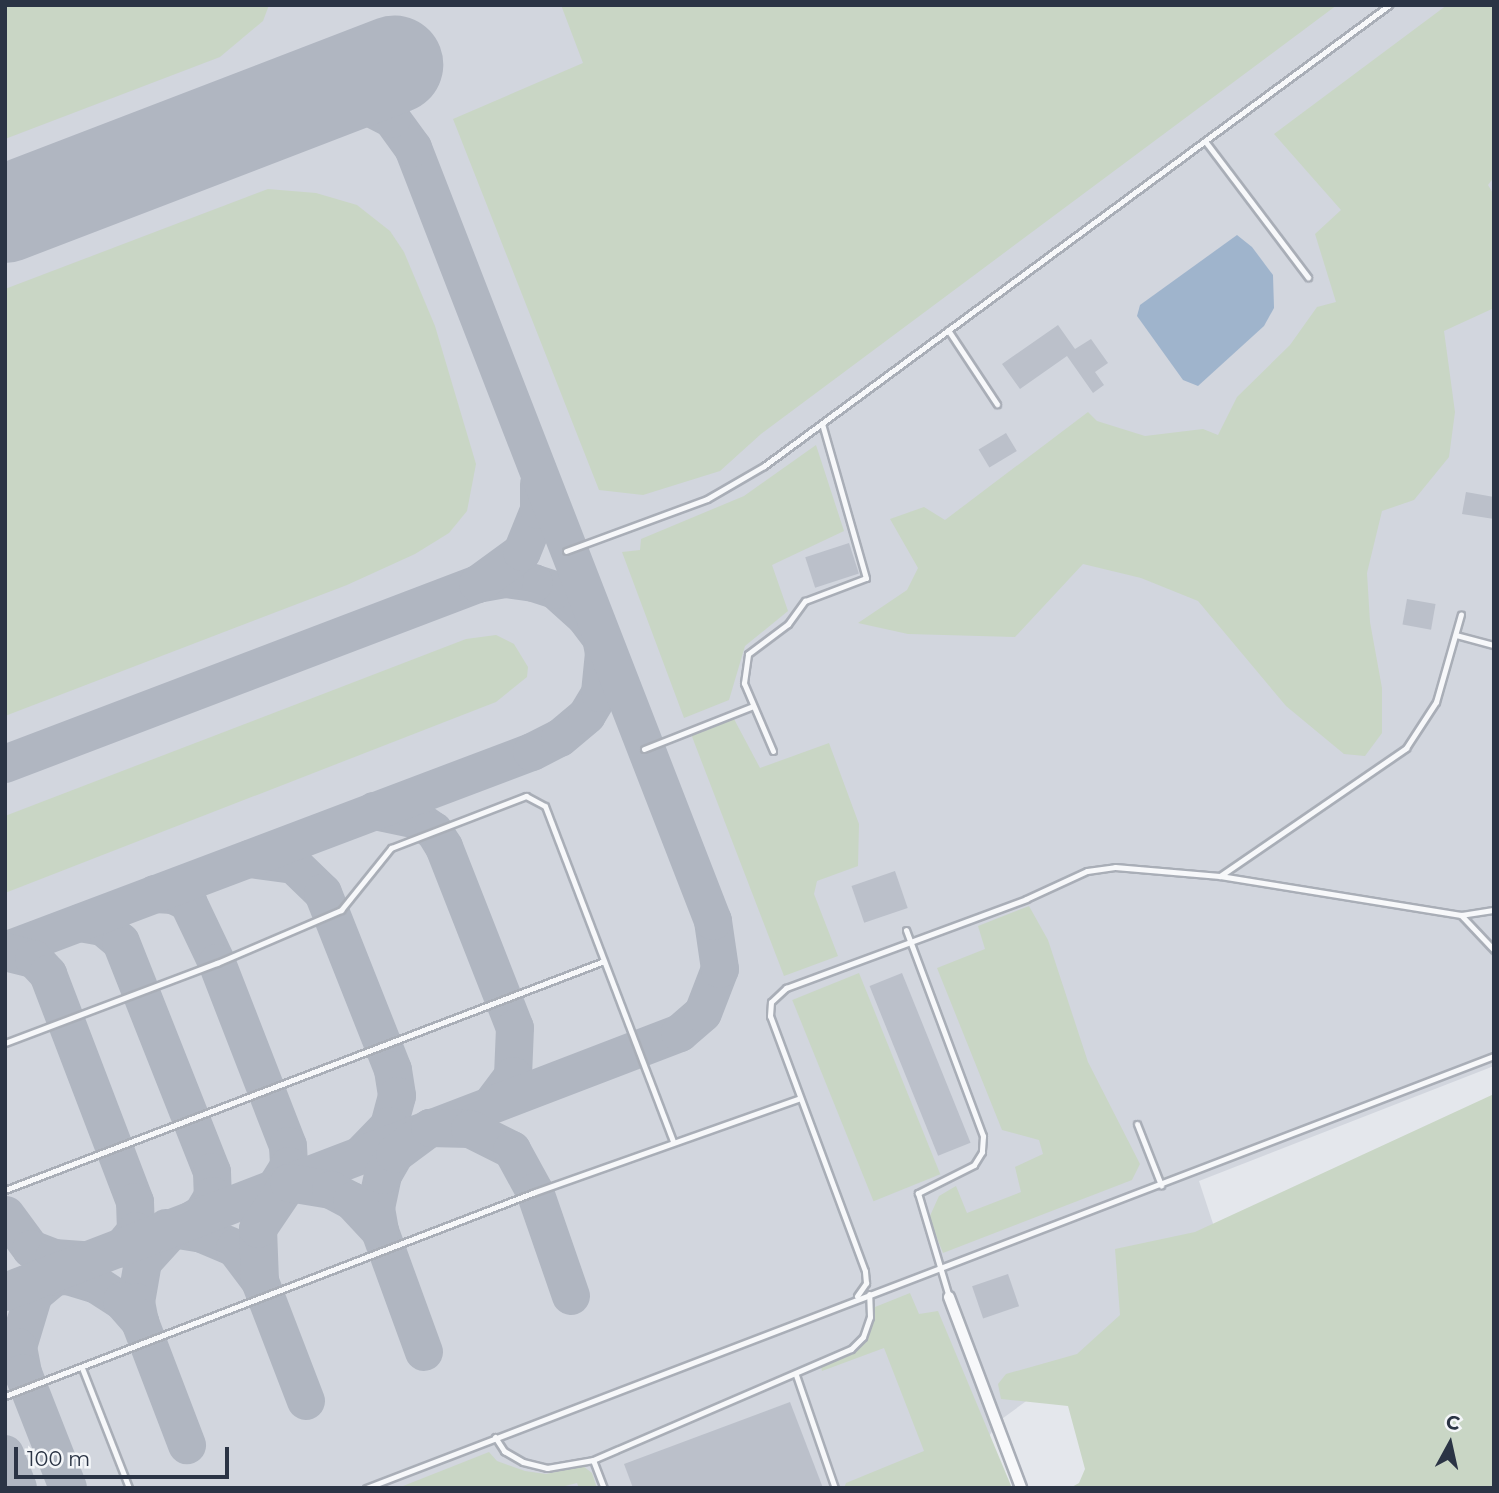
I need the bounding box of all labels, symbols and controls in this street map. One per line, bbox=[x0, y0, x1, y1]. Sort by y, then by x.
north arrow bbox=[1415, 1409, 1485, 1479]
text: С bbox=[1445, 1410, 1461, 1435]
scale bar bbox=[18, 1434, 233, 1478]
text: 100 m bbox=[27, 1446, 90, 1471]

